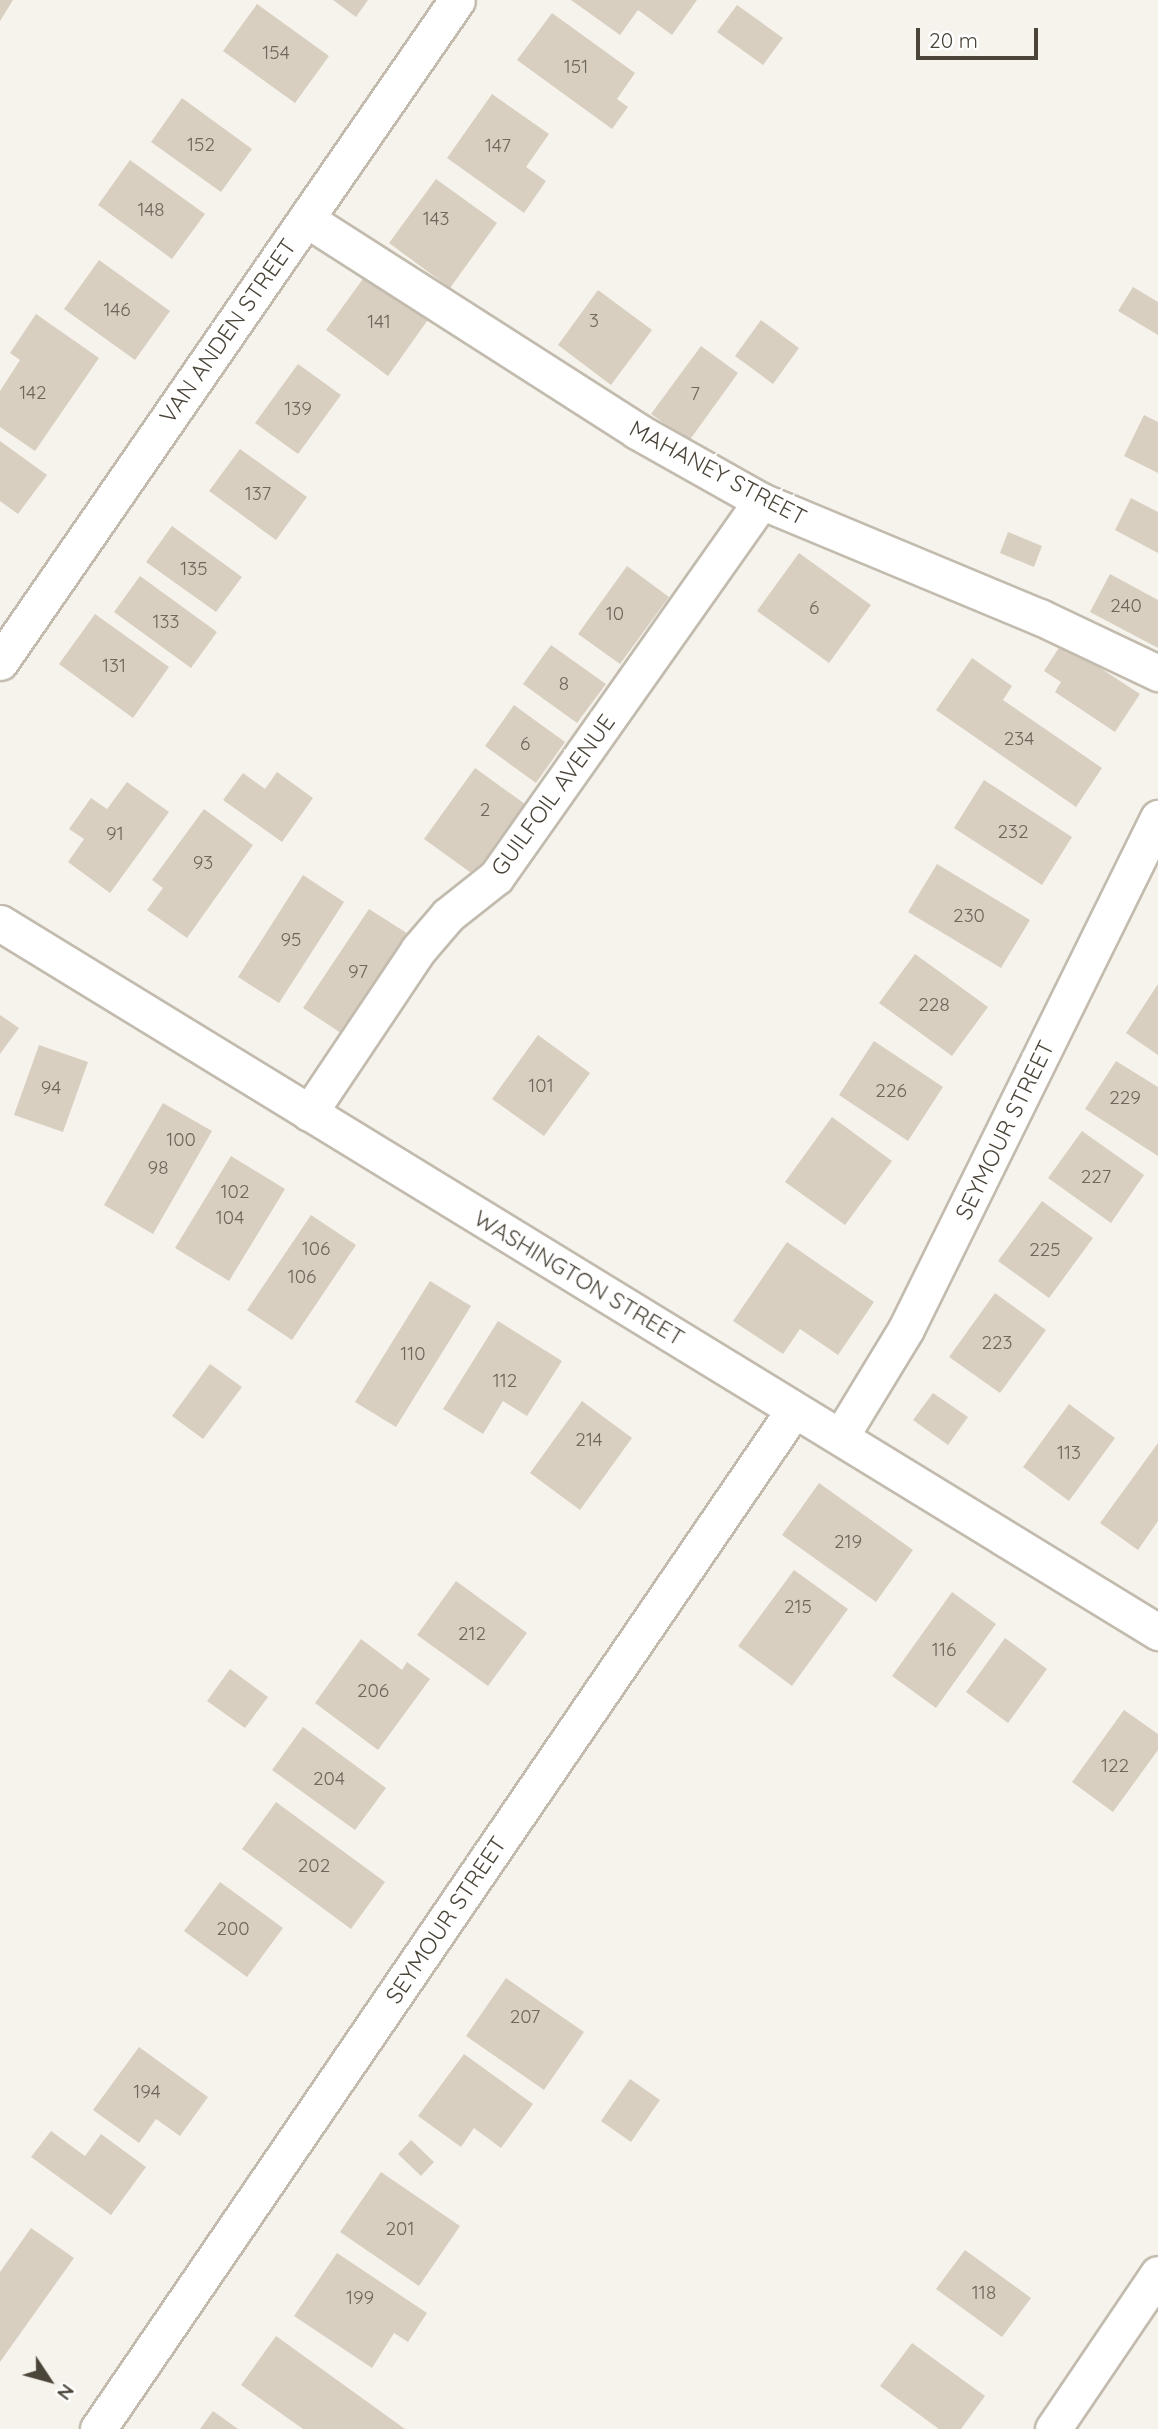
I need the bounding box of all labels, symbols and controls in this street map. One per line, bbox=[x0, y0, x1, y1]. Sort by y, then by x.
scale bar bbox=[920, 14, 1042, 58]
text: 20 m bbox=[929, 27, 978, 53]
house number: 154 bbox=[262, 42, 290, 64]
house number: 151 bbox=[564, 56, 588, 78]
house number: 152 bbox=[187, 134, 215, 156]
house number: 147 bbox=[485, 135, 511, 157]
house number: 148 bbox=[137, 199, 165, 221]
house number: 143 bbox=[423, 208, 449, 230]
street label: VAN ANDEN STREET bbox=[154, 233, 302, 429]
house number: 146 bbox=[104, 299, 130, 321]
house number: 3 bbox=[589, 310, 599, 332]
house number: 141 bbox=[367, 311, 391, 333]
house number: 142 bbox=[19, 382, 47, 404]
house number: 7 bbox=[690, 383, 700, 405]
house number: 139 bbox=[284, 398, 312, 420]
street label: MAHANEY STREET bbox=[625, 415, 811, 531]
house number: 137 bbox=[245, 483, 271, 505]
house number: 135 bbox=[180, 558, 208, 580]
house number: 240 bbox=[1110, 595, 1142, 617]
house number: 6 bbox=[809, 597, 819, 619]
house number: 10 bbox=[606, 603, 624, 625]
house number: 133 bbox=[153, 611, 179, 633]
house number: 131 bbox=[102, 655, 126, 677]
house number: 8 bbox=[559, 673, 569, 695]
street label: GUILFOIL AVENUE bbox=[485, 709, 621, 881]
house number: 234 bbox=[1004, 728, 1034, 750]
house number: 6 bbox=[520, 733, 530, 755]
house number: 2 bbox=[480, 799, 490, 821]
house number: 232 bbox=[997, 821, 1029, 843]
house number: 91 bbox=[106, 823, 124, 845]
house number: 93 bbox=[193, 852, 213, 874]
house number: 230 bbox=[953, 905, 985, 927]
house number: 95 bbox=[281, 929, 301, 951]
house number: 97 bbox=[348, 961, 368, 983]
house number: 228 bbox=[918, 994, 950, 1016]
street label: SEYMOUR STREET bbox=[950, 1036, 1060, 1224]
house number: 101 bbox=[528, 1075, 554, 1097]
house number: 94 bbox=[41, 1077, 61, 1099]
house number: 226 bbox=[875, 1080, 907, 1102]
house number: 229 bbox=[1109, 1087, 1141, 1109]
house number: 100 bbox=[166, 1129, 196, 1151]
house number: 98 bbox=[148, 1157, 168, 1179]
house number: 227 bbox=[1081, 1166, 1111, 1188]
house number: 102 bbox=[221, 1181, 249, 1203]
street label: WASHINGTON STREET bbox=[469, 1204, 689, 1352]
house number: 104 bbox=[216, 1207, 244, 1229]
house number: 106 bbox=[302, 1238, 330, 1260]
house number: 225 bbox=[1029, 1239, 1061, 1261]
house number: 106 bbox=[288, 1266, 316, 1288]
house number: 223 bbox=[981, 1332, 1013, 1354]
house number: 110 bbox=[400, 1343, 426, 1365]
house number: 112 bbox=[493, 1370, 517, 1392]
house number: 214 bbox=[575, 1429, 603, 1451]
house number: 113 bbox=[1057, 1442, 1081, 1464]
house number: 219 bbox=[834, 1531, 862, 1553]
house number: 215 bbox=[784, 1596, 812, 1618]
house number: 212 bbox=[458, 1623, 486, 1645]
house number: 116 bbox=[932, 1639, 956, 1661]
house number: 206 bbox=[357, 1680, 389, 1702]
house number: 122 bbox=[1101, 1755, 1129, 1777]
house number: 204 bbox=[313, 1768, 345, 1790]
street label: SEYMOUR STREET bbox=[380, 1831, 512, 2009]
house number: 202 bbox=[298, 1855, 330, 1877]
house number: 200 bbox=[216, 1918, 250, 1940]
house number: 207 bbox=[510, 2006, 540, 2028]
house number: 194 bbox=[133, 2081, 161, 2103]
house number: 201 bbox=[386, 2218, 414, 2240]
house number: 118 bbox=[972, 2282, 996, 2304]
house number: 199 bbox=[346, 2287, 374, 2309]
north arrow bbox=[14, 2345, 84, 2415]
text: N bbox=[52, 2380, 80, 2405]

